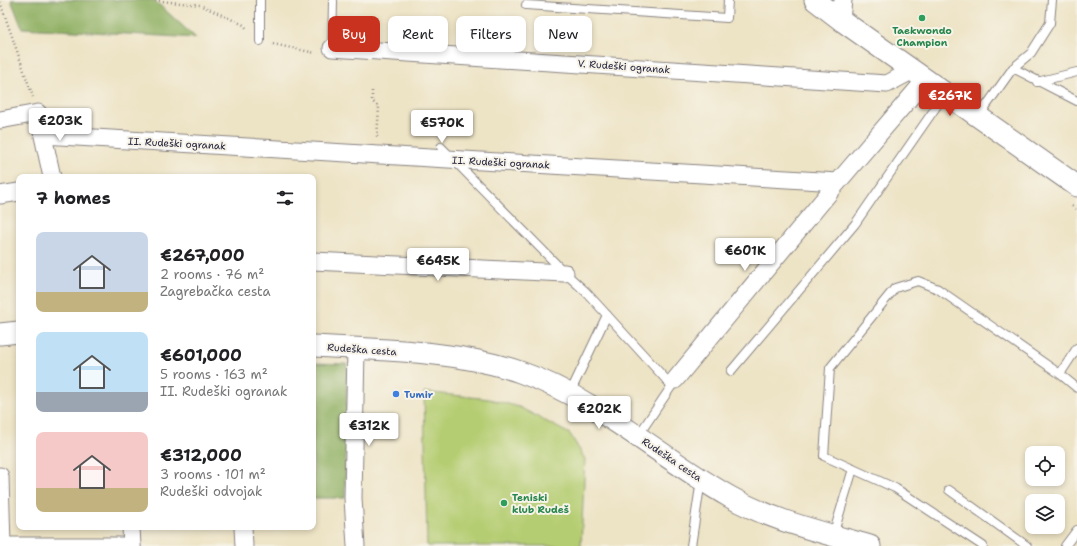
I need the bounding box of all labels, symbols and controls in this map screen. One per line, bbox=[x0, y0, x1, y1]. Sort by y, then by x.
marker: Taekwondo Champion bbox=[917, 13, 927, 23]
chip: Buy bbox=[328, 16, 380, 52]
chip: Rent bbox=[388, 16, 448, 52]
chip: Filters bbox=[456, 16, 526, 52]
chip: New bbox=[534, 16, 592, 52]
place label: Taekwondo Champion bbox=[892, 24, 952, 49]
street label: V. Rudeški ogranak bbox=[577, 57, 671, 76]
pin: €267K bbox=[922, 83, 978, 117]
text: €267K bbox=[928, 87, 972, 104]
pin: €203K bbox=[32, 108, 88, 142]
pin: €570K bbox=[414, 110, 470, 144]
text: €203K bbox=[38, 112, 82, 129]
text: €570K bbox=[420, 114, 464, 131]
street label: II. Rudeški ogranak bbox=[128, 134, 226, 153]
street label: II. Rudeški ogranak bbox=[452, 153, 550, 172]
text: 7 homes bbox=[36, 187, 111, 209]
icon: filters bbox=[274, 187, 296, 209]
pin: €601K bbox=[717, 238, 773, 272]
text: €601K bbox=[724, 242, 766, 259]
text: €267,000 bbox=[160, 244, 245, 266]
icon: home bbox=[68, 248, 116, 296]
pin: €645K bbox=[410, 248, 466, 282]
text: €645K bbox=[416, 252, 460, 269]
text: 2 rooms · 76 m² bbox=[160, 266, 264, 283]
text: Zagrebačka cesta bbox=[160, 283, 271, 300]
street label: Rudeška cesta bbox=[327, 341, 398, 358]
text: €601,000 bbox=[160, 344, 242, 366]
icon: home bbox=[68, 348, 116, 396]
text: 5 rooms · 163 m² bbox=[160, 366, 268, 383]
text: II. Rudeški ogranak bbox=[160, 383, 287, 400]
place label: Tumir bbox=[404, 388, 434, 401]
marker: Tumir bbox=[391, 389, 401, 399]
pin: €202K bbox=[571, 396, 627, 430]
text: €202K bbox=[577, 400, 621, 417]
pin: €312K bbox=[341, 413, 397, 447]
text: €312K bbox=[348, 417, 390, 434]
street label: Rudeška cesta bbox=[639, 435, 705, 485]
text: €312,000 bbox=[160, 444, 242, 466]
map controls bbox=[1025, 446, 1065, 534]
button: locate bbox=[1025, 446, 1065, 486]
icon: home bbox=[68, 448, 116, 496]
text: 3 rooms · 101 m² bbox=[160, 466, 266, 483]
text: Rudeški odvojak bbox=[160, 483, 263, 500]
place label: Teniski klub Rudeš bbox=[512, 491, 569, 516]
button: layers bbox=[1025, 494, 1065, 534]
marker: Teniski klub Rudeš bbox=[499, 498, 509, 508]

